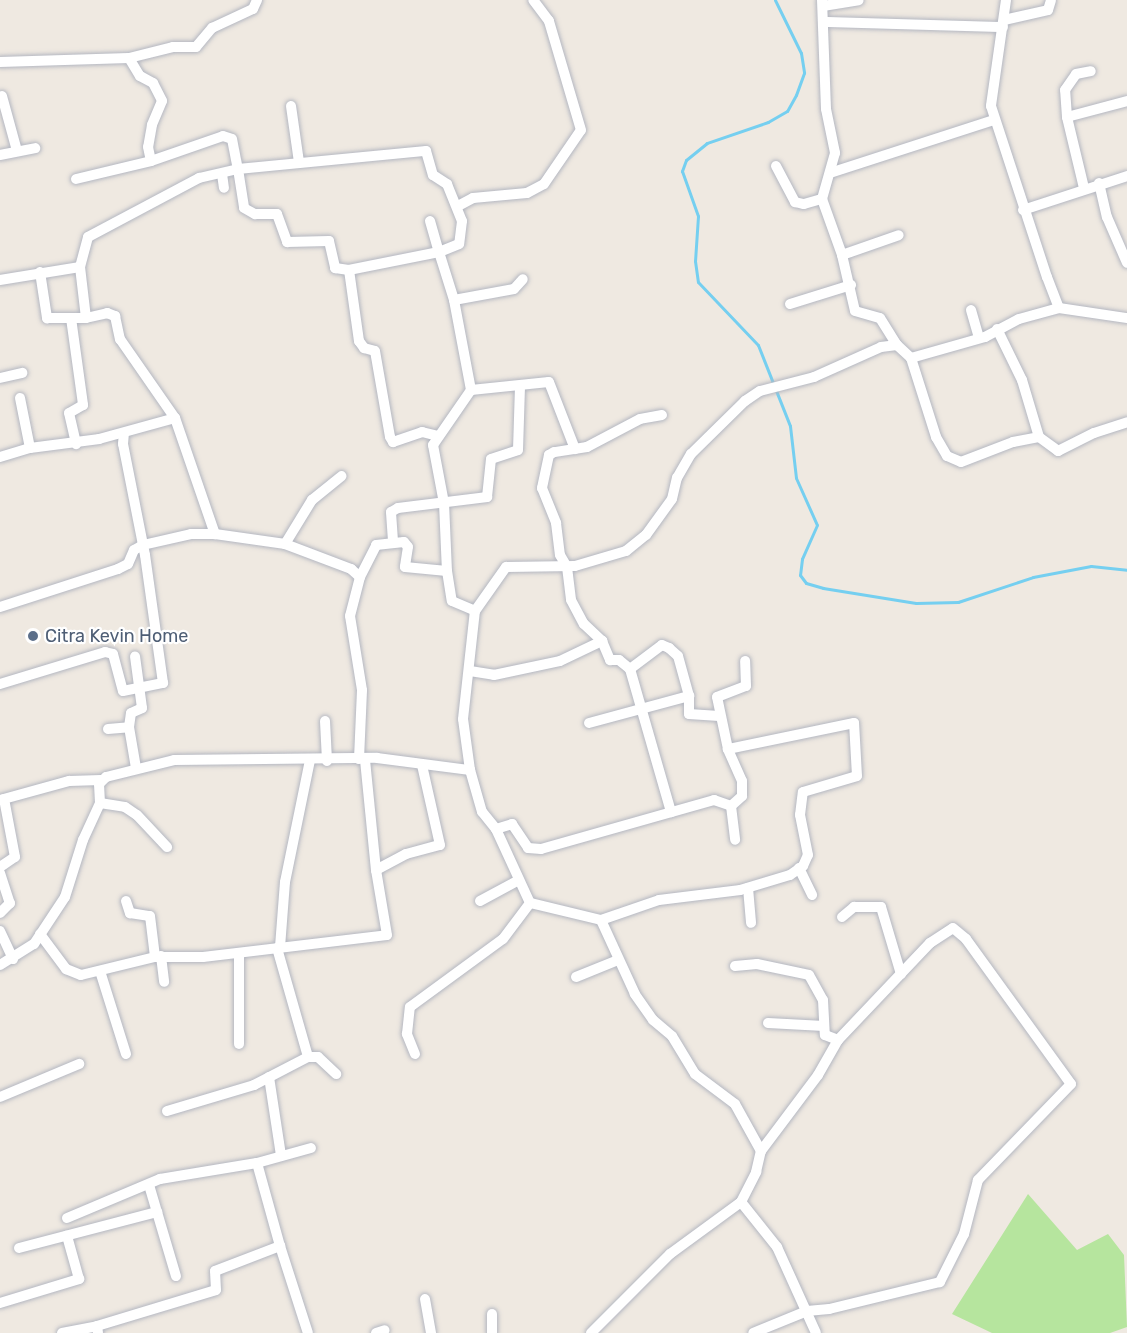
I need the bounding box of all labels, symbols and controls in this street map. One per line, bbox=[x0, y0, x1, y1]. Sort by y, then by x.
place label: Citra Kevin Home bbox=[45, 625, 188, 647]
marker: Citra Kevin Home bbox=[26, 629, 40, 643]

